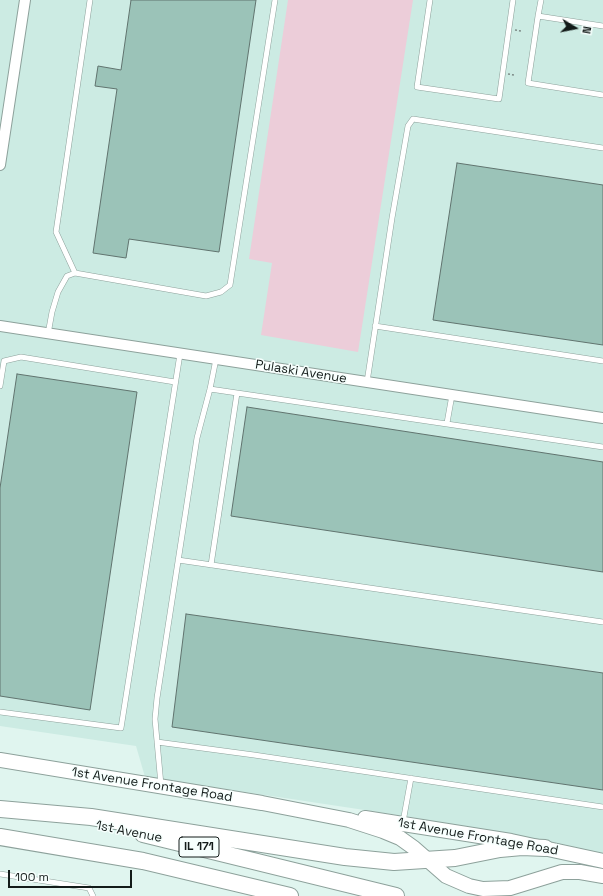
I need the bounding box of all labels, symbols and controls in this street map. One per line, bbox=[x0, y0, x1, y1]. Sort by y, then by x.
north arrow bbox=[555, 8, 595, 48]
text: N bbox=[579, 25, 594, 35]
street label: Pulaski Avenue bbox=[254, 357, 348, 387]
street label: 1st Avenue Frontage Road bbox=[70, 765, 234, 805]
street label: 1st Avenue Frontage Road bbox=[397, 815, 559, 859]
street label: 1st Avenue bbox=[94, 818, 164, 846]
road number: IL 171 bbox=[179, 837, 219, 857]
scale bar bbox=[10, 862, 134, 888]
text: 100 m bbox=[15, 869, 49, 885]

